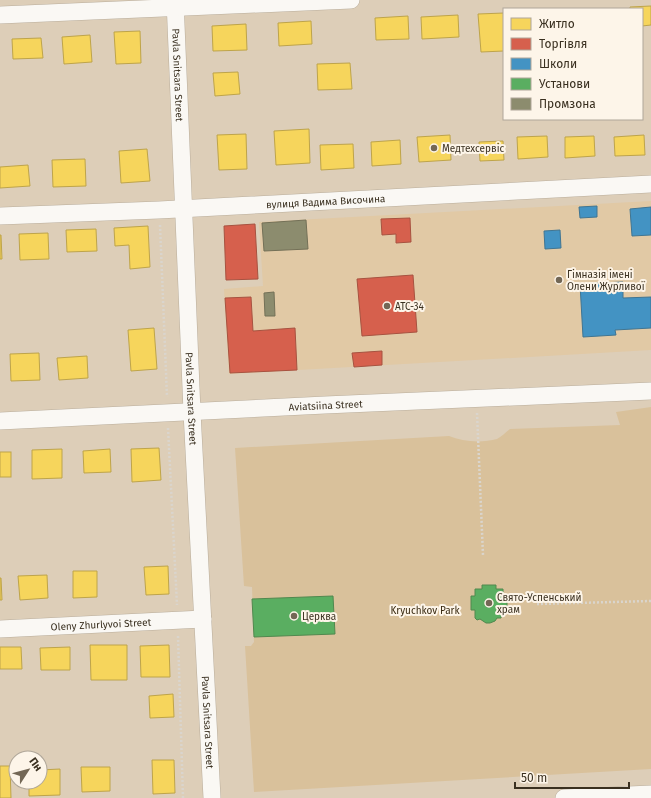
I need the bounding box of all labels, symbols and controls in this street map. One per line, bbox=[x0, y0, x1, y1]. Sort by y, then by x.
legend bbox=[503, 8, 643, 120]
text: Житло bbox=[539, 17, 575, 31]
street label: Pavla Snitsara Street bbox=[169, 28, 185, 122]
text: Торгівля bbox=[539, 37, 587, 51]
text: Школи bbox=[539, 57, 577, 71]
text: Установи bbox=[539, 77, 590, 91]
text: Промзона bbox=[539, 97, 596, 111]
place label: Медтехсервіс bbox=[442, 142, 504, 155]
marker: Медтехсервіс bbox=[429, 143, 439, 153]
street label: вулиця Вадима Височина bbox=[266, 193, 386, 211]
place label: Гімназія імені Олени Журливої bbox=[567, 268, 646, 293]
marker: Гімназія імені Олени Журливої bbox=[554, 275, 564, 285]
marker: АТС-34 bbox=[382, 301, 392, 311]
place label: АТС-34 bbox=[395, 301, 424, 313]
street label: Pavla Snitsara Street bbox=[183, 352, 199, 446]
street label: Aviatsiina Street bbox=[288, 398, 363, 414]
place label: Свято-Успенський храм bbox=[497, 592, 582, 616]
marker: Свято-Успенський храм bbox=[484, 598, 494, 608]
park label: Kryuchkov Park bbox=[390, 605, 460, 617]
marker: Церква bbox=[289, 611, 299, 621]
place label: Церква bbox=[302, 611, 336, 623]
street label: Oleny Zhurlyvoi Street bbox=[50, 617, 152, 633]
street label: Pavla Snitsara Street bbox=[199, 675, 215, 769]
north arrow bbox=[8, 750, 48, 790]
text: Пн bbox=[26, 755, 45, 774]
scale bar bbox=[515, 764, 629, 790]
text: 50 m bbox=[521, 771, 547, 785]

